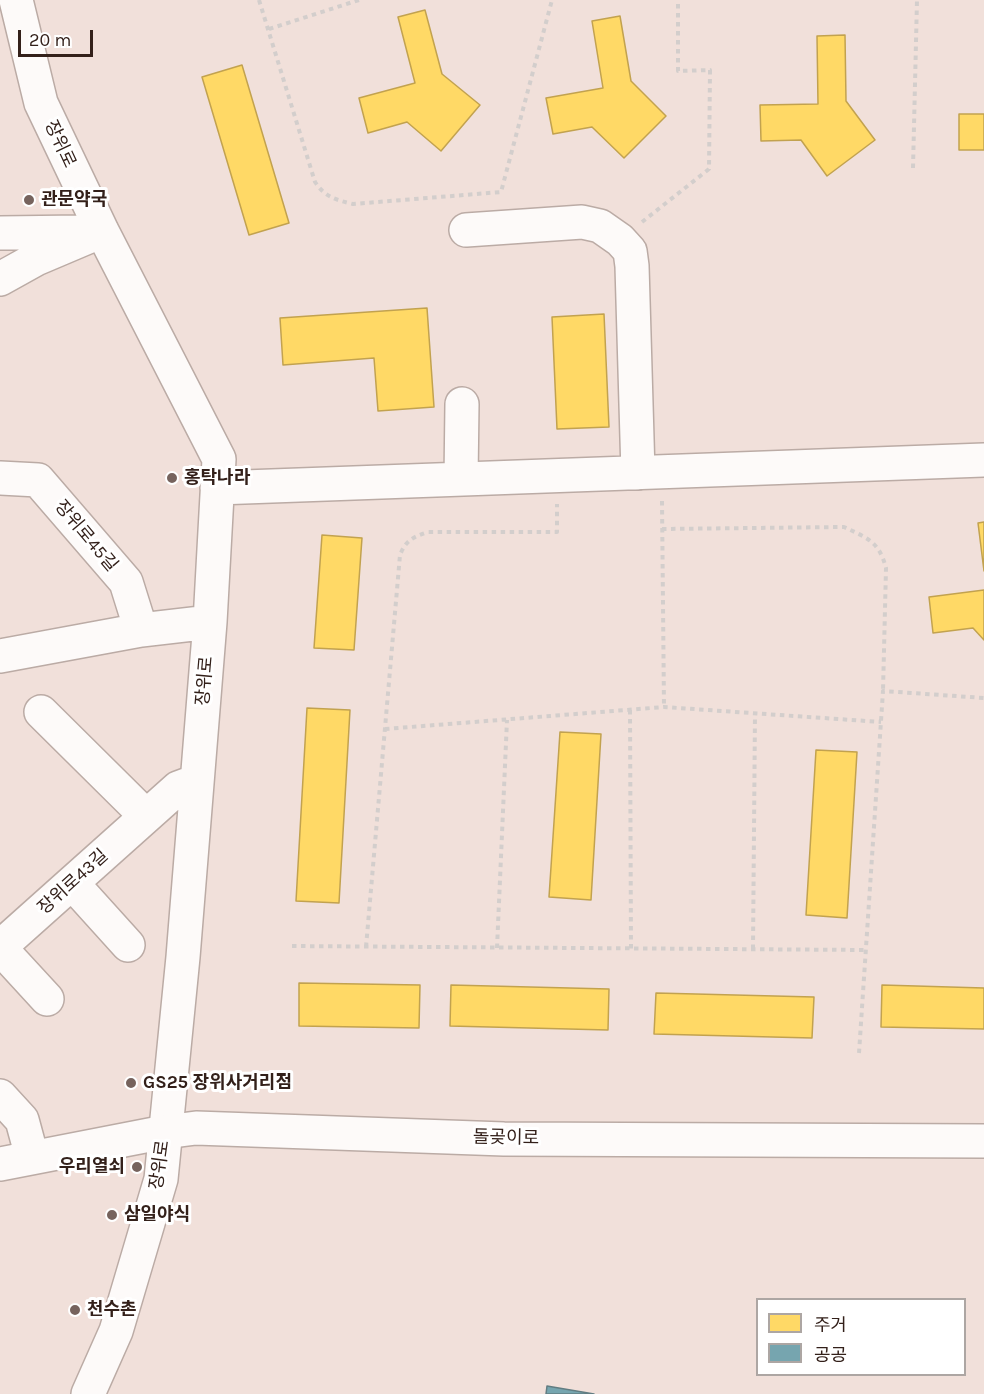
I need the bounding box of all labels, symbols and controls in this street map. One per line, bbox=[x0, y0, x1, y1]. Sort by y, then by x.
scale bar bbox=[21, 18, 96, 56]
text: 20 m bbox=[29, 29, 71, 51]
street label: 장위로 bbox=[40, 117, 80, 171]
place label: 관문약국 bbox=[41, 189, 107, 211]
marker: 관문약국 bbox=[22, 193, 36, 207]
place label: 홍탁나라 bbox=[184, 467, 250, 489]
marker: 홍탁나라 bbox=[165, 471, 179, 485]
street label: 장위로45길 bbox=[50, 496, 122, 576]
street label: 장위로 bbox=[192, 655, 218, 707]
street label: 장위로43길 bbox=[33, 845, 113, 919]
place label: GS25 장위사거리점 bbox=[143, 1072, 292, 1094]
marker: GS25 장위사거리점 bbox=[124, 1076, 138, 1090]
street label: 돌곶이로 bbox=[473, 1127, 539, 1149]
street label: 장위로 bbox=[146, 1139, 174, 1191]
place label: 우리열쇠 bbox=[59, 1156, 125, 1178]
marker: 우리열쇠 bbox=[130, 1160, 144, 1174]
place label: 삼일야식 bbox=[124, 1204, 190, 1226]
marker: 삼일야식 bbox=[105, 1208, 119, 1222]
legend bbox=[756, 1298, 966, 1376]
place label: 천수촌 bbox=[87, 1299, 137, 1321]
marker: 천수촌 bbox=[68, 1303, 82, 1317]
text: 주거 bbox=[814, 1314, 847, 1336]
text: 공공 bbox=[814, 1344, 847, 1366]

